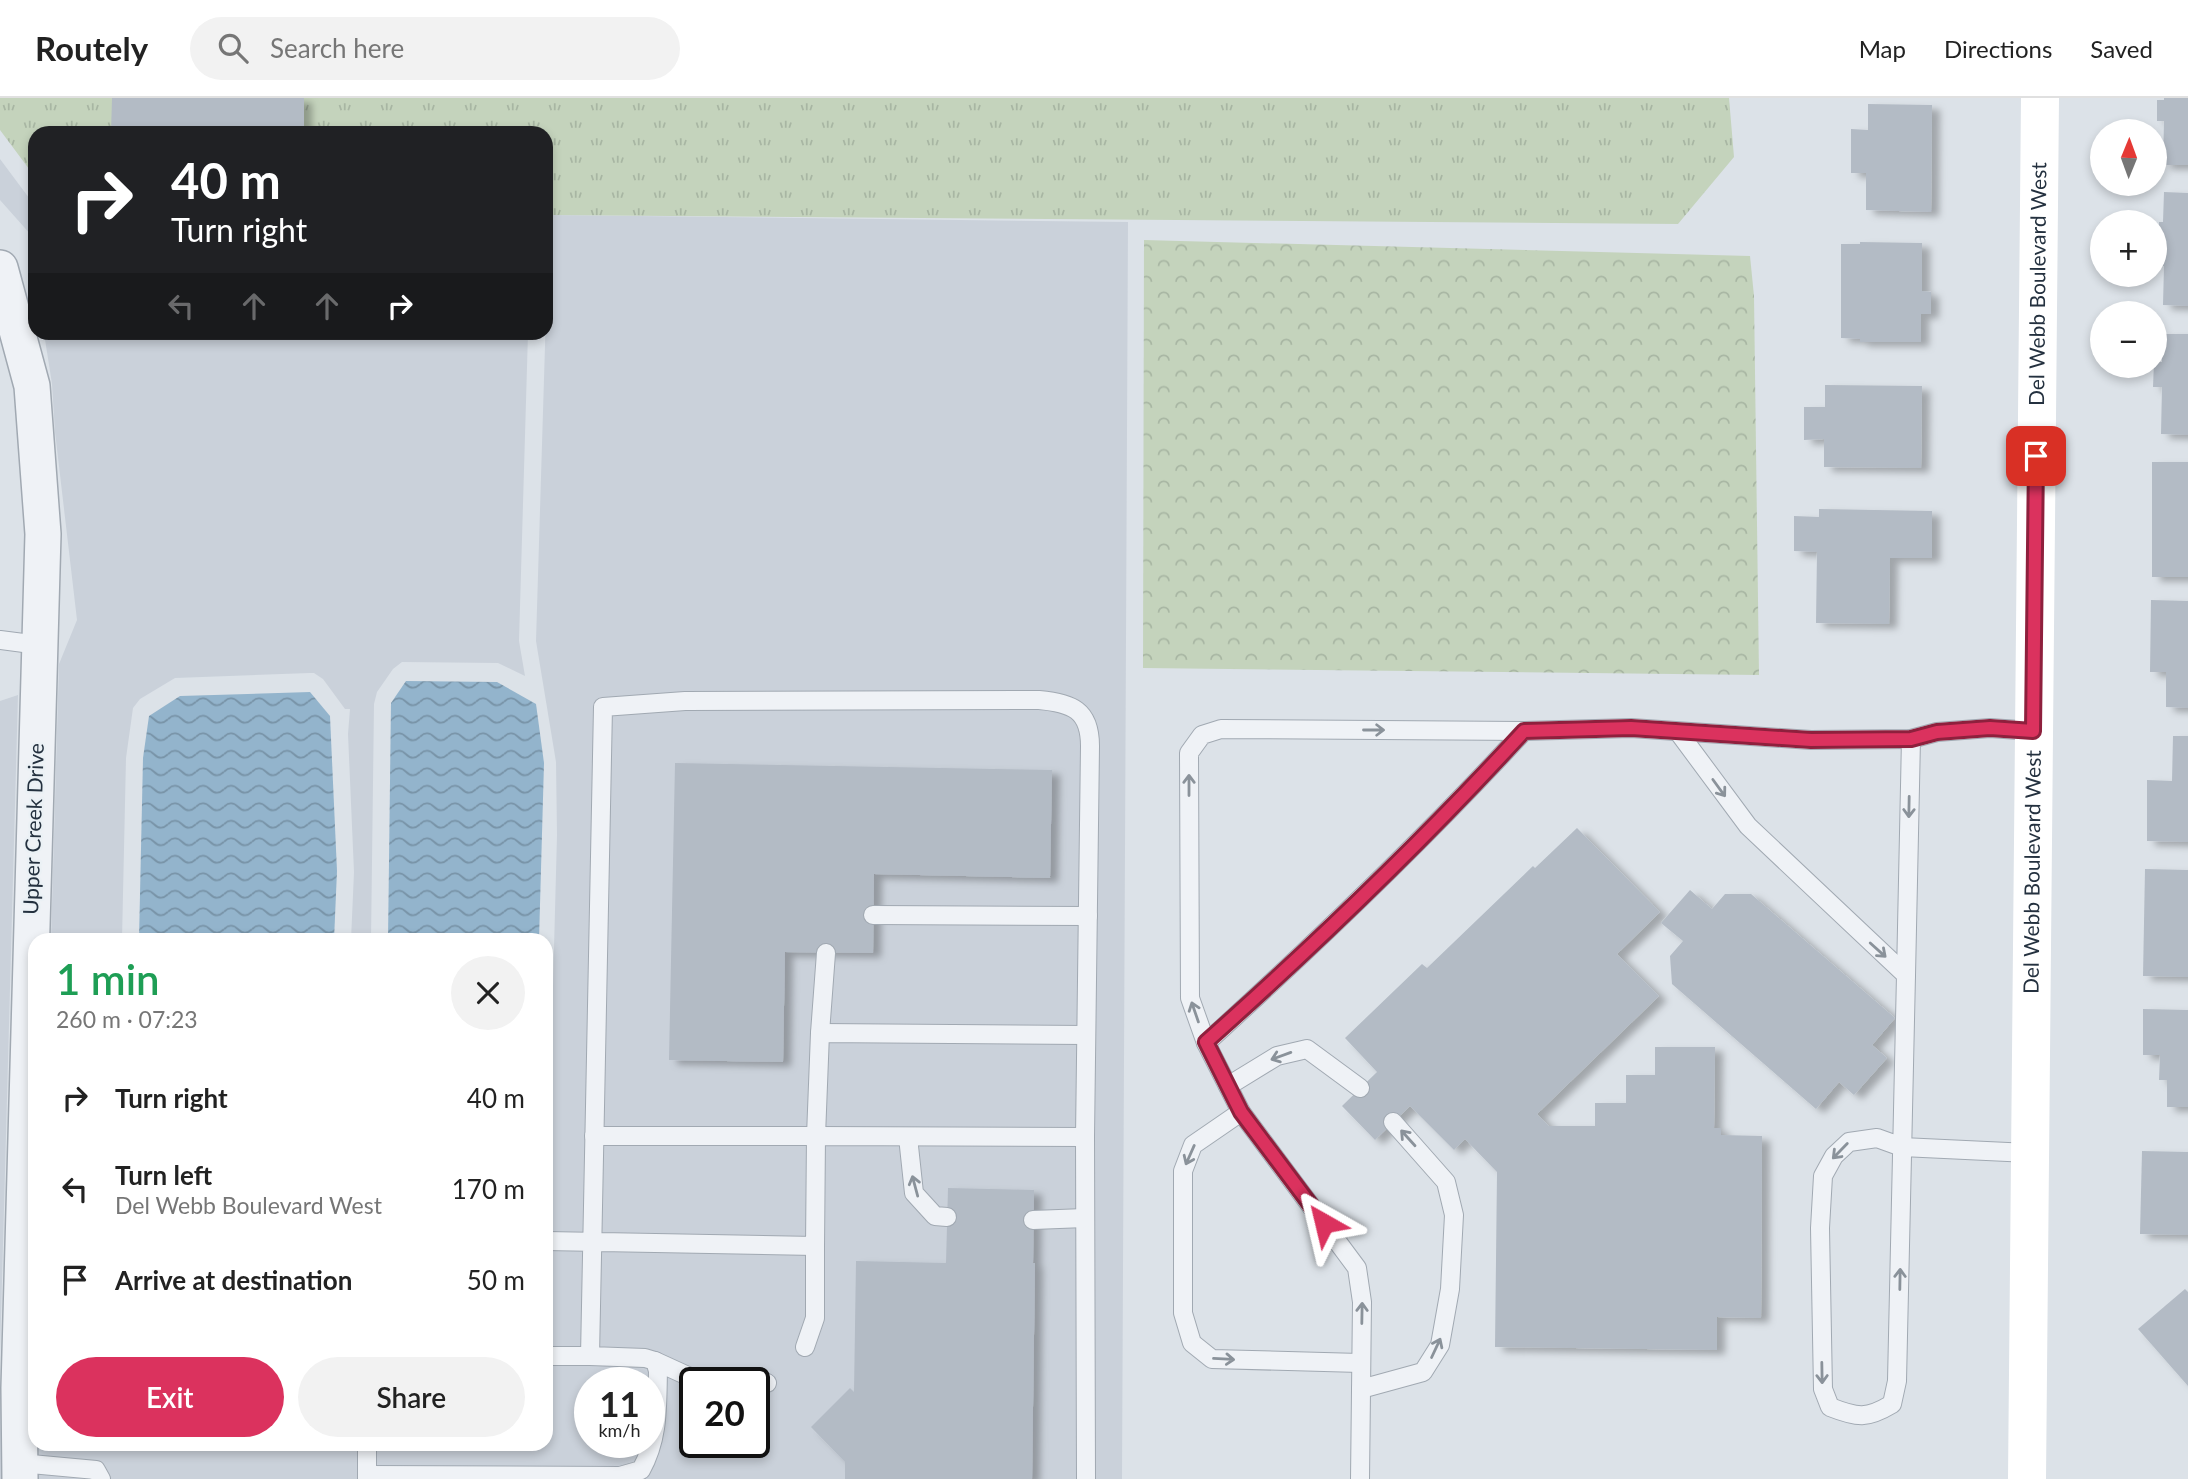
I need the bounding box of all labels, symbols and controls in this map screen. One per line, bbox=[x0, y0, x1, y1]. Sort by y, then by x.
search box bbox=[190, 17, 680, 80]
text: Routely bbox=[35, 28, 148, 68]
icon: search bbox=[214, 29, 252, 67]
text: Search here bbox=[270, 32, 404, 64]
text: Map bbox=[1859, 34, 1906, 63]
text: Directions bbox=[1944, 34, 2052, 63]
text: Saved bbox=[2090, 34, 2153, 63]
north arrow bbox=[2090, 119, 2166, 196]
map controls bbox=[2090, 119, 2167, 378]
text: 40 m bbox=[171, 151, 281, 209]
icon: right bbox=[56, 154, 147, 245]
street label: Del Webb Boulevard West bbox=[2023, 162, 2050, 406]
text: Turn right bbox=[171, 210, 307, 249]
button: + bbox=[2090, 210, 2167, 287]
icon: left bbox=[162, 287, 200, 325]
icon: ahead bbox=[235, 287, 273, 325]
icon: ahead bbox=[308, 287, 346, 325]
icon: right bbox=[381, 287, 419, 325]
button: − bbox=[2090, 301, 2167, 378]
pin bbox=[2006, 426, 2066, 486]
icon: arrive bbox=[2017, 437, 2055, 475]
one-way arrow bbox=[1363, 723, 1386, 737]
street label: Upper Creek Drive bbox=[17, 743, 48, 915]
street label: Del Webb Boulevard West bbox=[2018, 749, 2045, 994]
one-way arrow bbox=[1182, 774, 1196, 797]
one-way arrow bbox=[1712, 778, 1727, 796]
one-way arrow bbox=[1903, 795, 1916, 818]
one-way arrow bbox=[1869, 941, 1886, 958]
text: 1 min bbox=[56, 954, 160, 1004]
button: close bbox=[451, 956, 525, 1030]
one-way arrow bbox=[1188, 1001, 1200, 1023]
text: 260 m · 07:23 bbox=[56, 1005, 198, 1033]
one-way arrow bbox=[1271, 1051, 1293, 1063]
icon: right bbox=[56, 1079, 94, 1117]
text: Turn right bbox=[115, 1082, 228, 1114]
text: 40 m bbox=[467, 1082, 525, 1114]
one-way arrow bbox=[1399, 1130, 1416, 1147]
one-way arrow bbox=[1832, 1142, 1849, 1160]
one-way arrow bbox=[1183, 1144, 1196, 1165]
text: Turn left bbox=[115, 1159, 212, 1191]
icon: left bbox=[56, 1170, 94, 1208]
text: 170 m bbox=[452, 1173, 525, 1205]
one-way arrow bbox=[908, 1175, 921, 1197]
position arrow bbox=[1287, 1186, 1361, 1260]
text: Del Webb Boulevard West bbox=[115, 1191, 382, 1219]
icon: arrive bbox=[56, 1261, 94, 1299]
text: Arrive at destination bbox=[115, 1264, 352, 1296]
text: 50 m bbox=[467, 1264, 525, 1296]
one-way arrow bbox=[1893, 1268, 1906, 1291]
one-way arrow bbox=[1355, 1302, 1368, 1325]
one-way arrow bbox=[1430, 1338, 1443, 1359]
one-way arrow bbox=[1212, 1353, 1234, 1366]
button: Exit bbox=[56, 1357, 284, 1437]
button: Share bbox=[298, 1357, 525, 1437]
one-way arrow bbox=[1815, 1361, 1829, 1384]
speed limit sign: 20 bbox=[679, 1367, 770, 1458]
text: 11 bbox=[599, 1382, 640, 1424]
text: km/h bbox=[598, 1419, 641, 1441]

